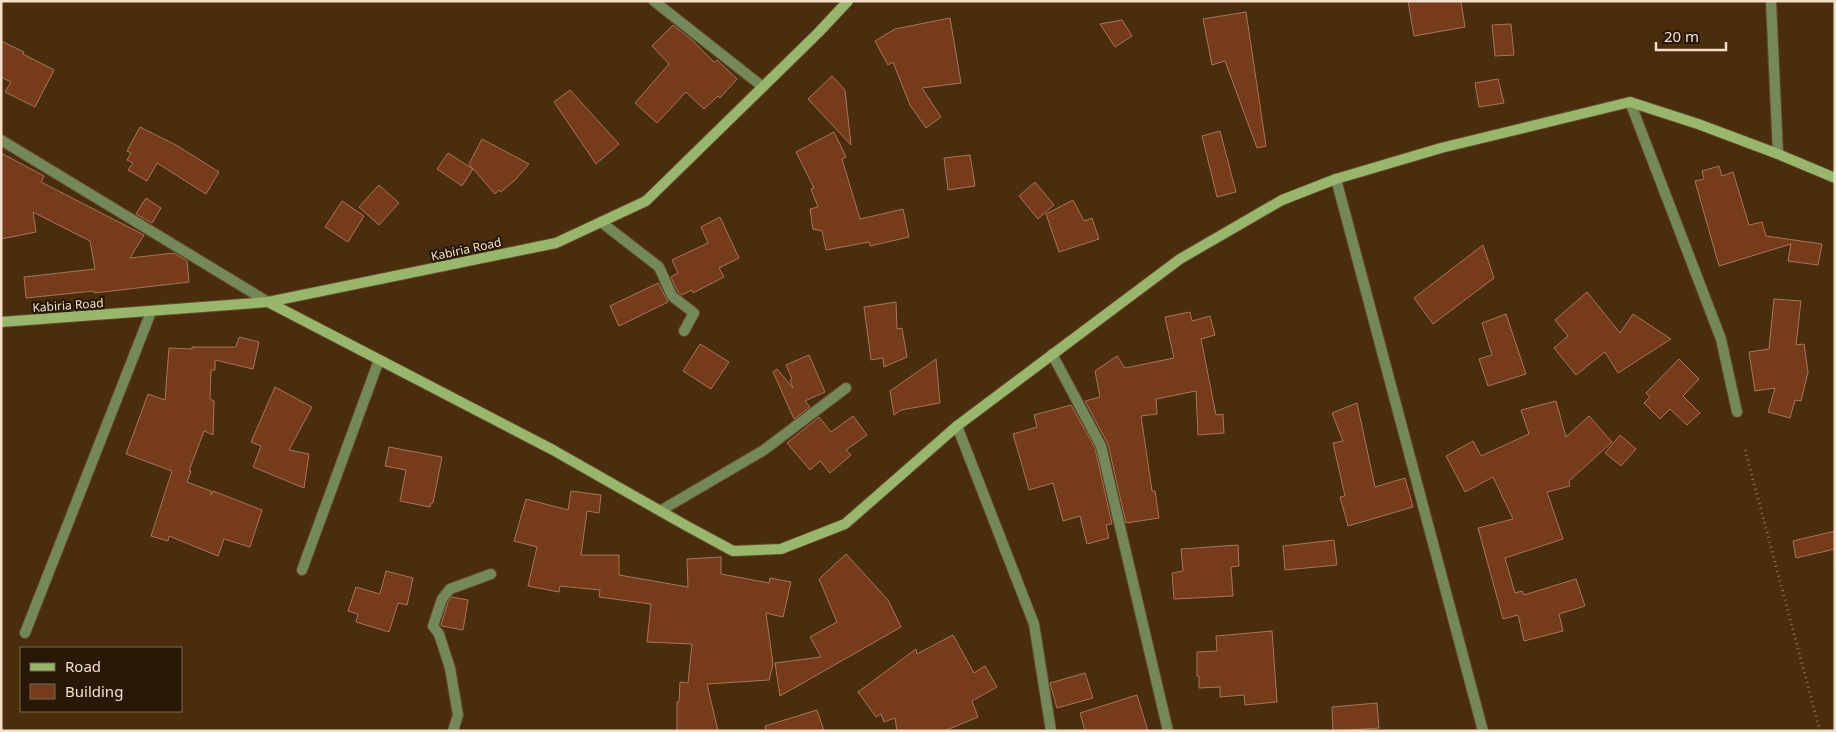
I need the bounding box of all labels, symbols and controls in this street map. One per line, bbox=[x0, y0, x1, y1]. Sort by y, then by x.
scale bar bbox=[1656, 20, 1726, 52]
text: 20 m bbox=[1664, 26, 1699, 46]
street label: Kabiria Road bbox=[429, 233, 503, 265]
street label: Kabiria Road bbox=[32, 294, 104, 316]
legend bbox=[20, 647, 182, 712]
text: Road bbox=[65, 656, 101, 676]
text: Building bbox=[65, 681, 123, 701]

